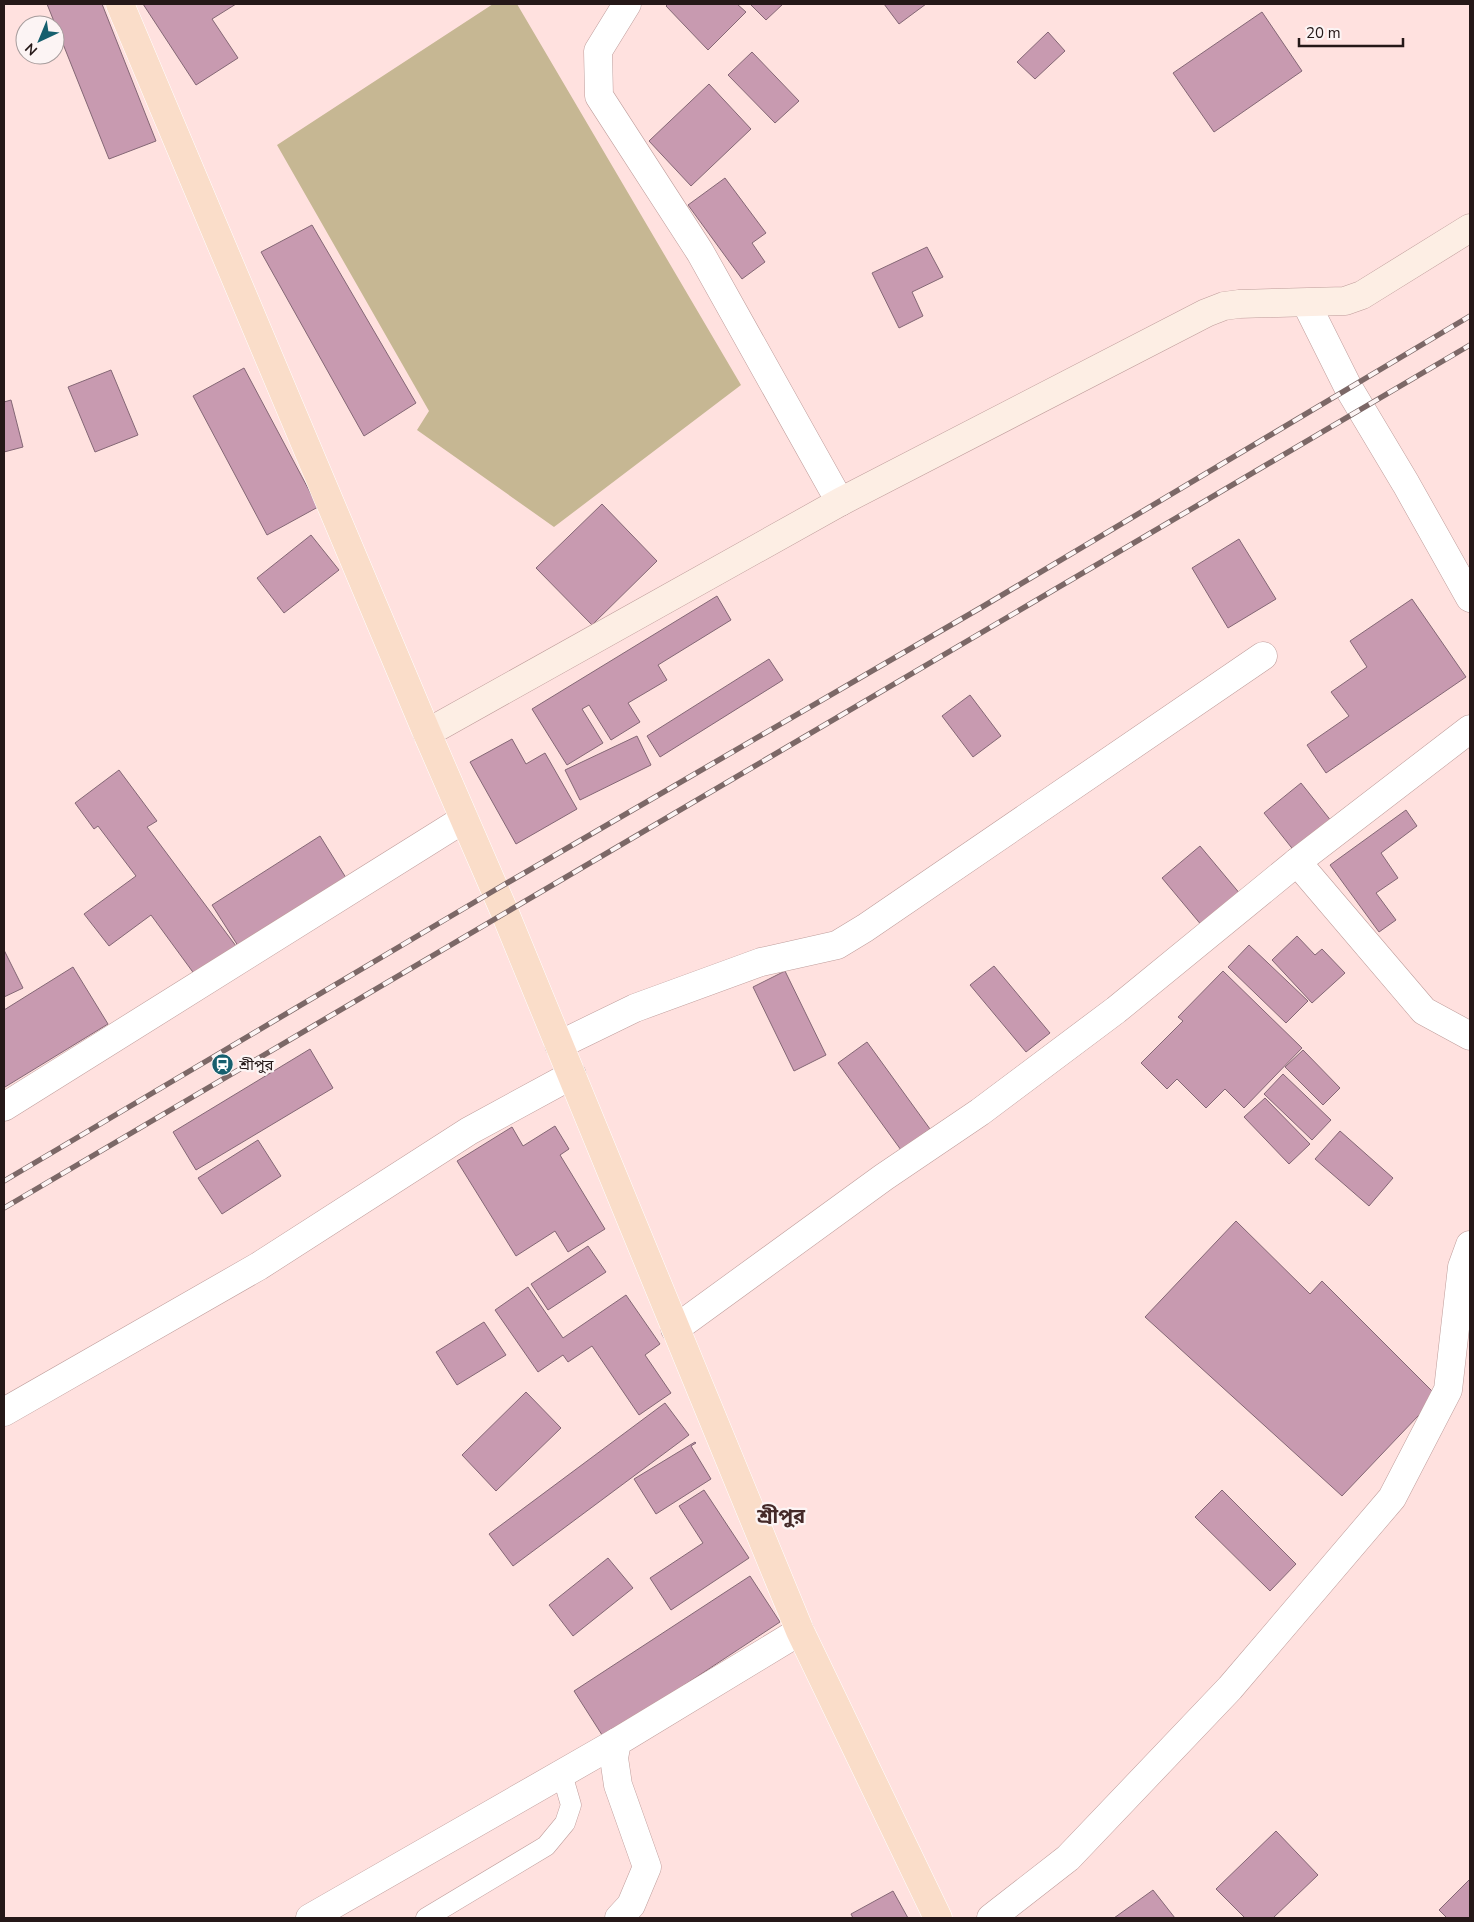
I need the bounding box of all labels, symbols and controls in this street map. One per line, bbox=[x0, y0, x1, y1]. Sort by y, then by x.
north arrow bbox=[15, 15, 65, 65]
scale bar bbox=[1299, 15, 1403, 47]
text: 20 m bbox=[1306, 23, 1341, 43]
text: N bbox=[21, 39, 42, 59]
station icon: শ্রীপুর bbox=[211, 1053, 235, 1077]
place label: শ্রীপুর bbox=[238, 1055, 275, 1075]
district label: শ্রীপুর bbox=[756, 1503, 806, 1530]

